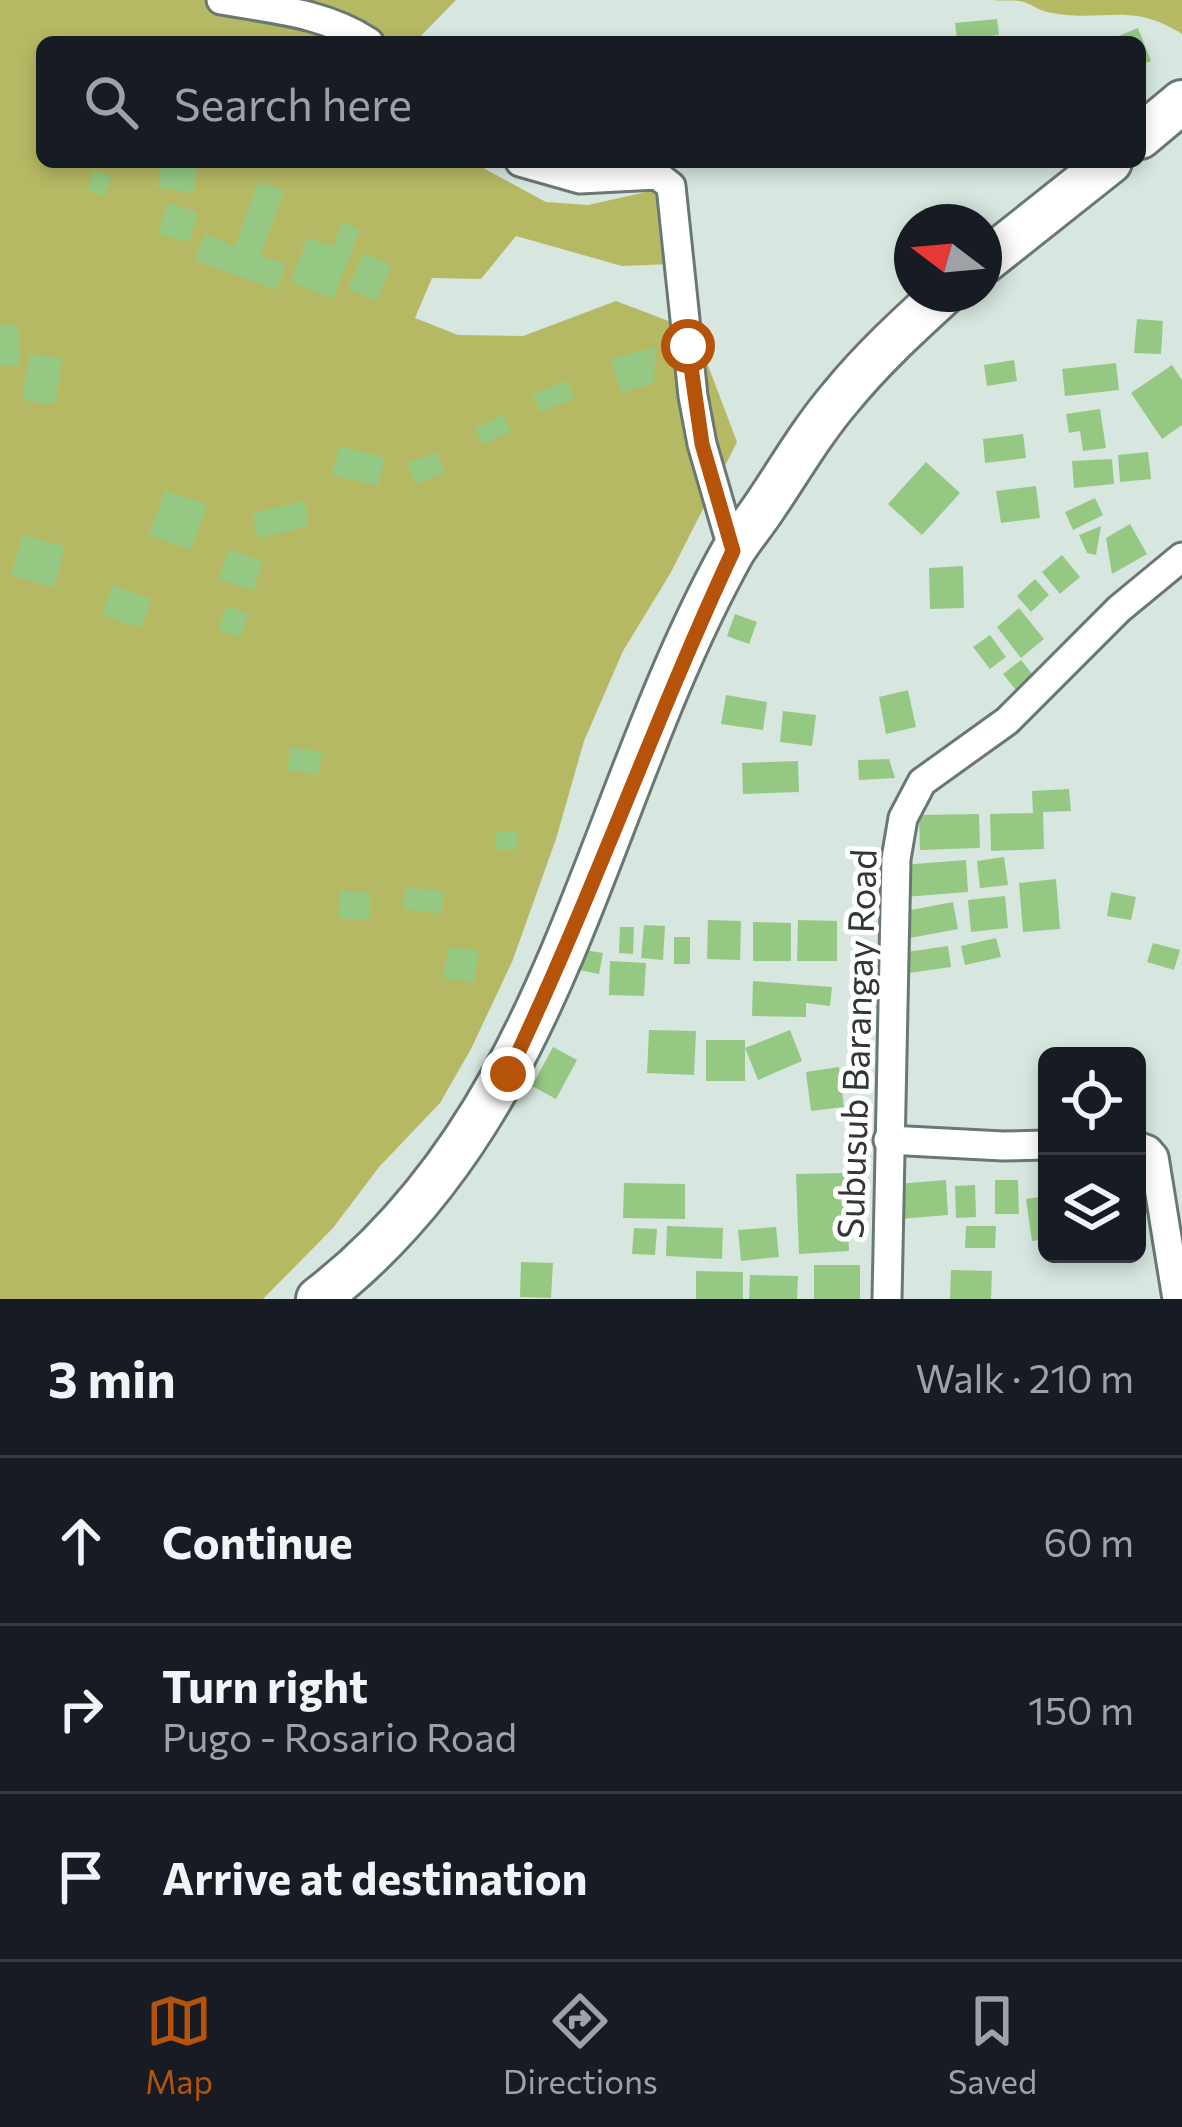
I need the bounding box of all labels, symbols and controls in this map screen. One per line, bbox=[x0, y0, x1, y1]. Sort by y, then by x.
search box bbox=[36, 36, 1146, 168]
icon: search bbox=[78, 69, 144, 135]
text: Search here bbox=[174, 75, 412, 130]
north arrow bbox=[894, 204, 1002, 312]
route start bbox=[661, 319, 715, 373]
street label: Subusub Barangay Road bbox=[826, 848, 884, 1240]
route end bbox=[481, 1047, 535, 1101]
map controls bbox=[1038, 1047, 1146, 1263]
button: locate bbox=[1038, 1047, 1146, 1155]
button: layers bbox=[1038, 1155, 1146, 1263]
text: 3 min bbox=[48, 1346, 176, 1409]
text: Walk · 210 m bbox=[915, 1353, 1134, 1401]
icon: ahead bbox=[48, 1508, 114, 1574]
text: Continue bbox=[162, 1513, 353, 1568]
text: 60 m bbox=[1043, 1517, 1134, 1565]
text: Turn right bbox=[162, 1657, 368, 1712]
icon: right bbox=[48, 1676, 114, 1742]
text: 150 m bbox=[1028, 1685, 1134, 1733]
text: Pugo - Rosario Road bbox=[162, 1712, 517, 1760]
icon: arrive bbox=[48, 1844, 114, 1910]
text: Arrive at destination bbox=[162, 1849, 588, 1904]
tab: Map bbox=[145, 1988, 213, 2101]
tab: Directions bbox=[503, 1988, 658, 2101]
tab: Saved bbox=[948, 1988, 1037, 2101]

